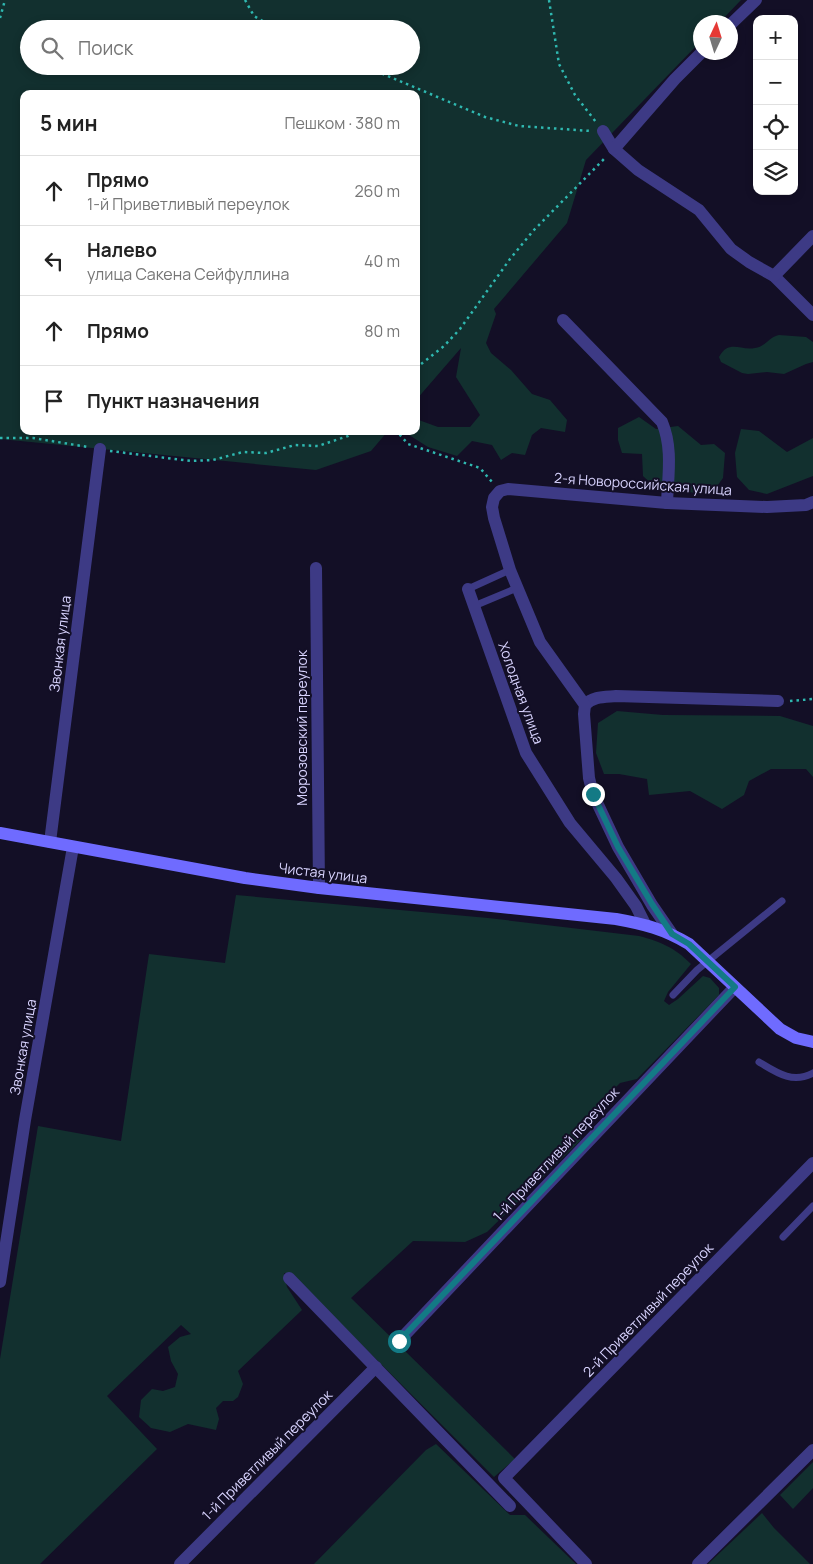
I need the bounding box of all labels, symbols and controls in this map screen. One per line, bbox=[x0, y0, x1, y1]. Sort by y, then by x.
north arrow bbox=[693, 15, 738, 60]
map controls bbox=[753, 15, 798, 195]
button: + bbox=[753, 15, 798, 60]
search box bbox=[20, 20, 420, 75]
icon: search bbox=[38, 34, 66, 62]
text: Поиск bbox=[78, 35, 133, 61]
button: − bbox=[753, 60, 798, 105]
button: locate bbox=[753, 105, 798, 150]
text: 5 мин bbox=[40, 109, 98, 137]
text: Пешком · 380 m bbox=[284, 112, 400, 134]
button: layers bbox=[753, 150, 798, 195]
text: Прямо bbox=[87, 167, 149, 193]
icon: ahead bbox=[40, 177, 68, 205]
text: 260 m bbox=[354, 180, 400, 202]
text: 1-й Приветливый переулок bbox=[87, 193, 289, 215]
text: Налево bbox=[87, 237, 157, 263]
icon: left bbox=[40, 247, 68, 275]
text: 40 m bbox=[364, 250, 400, 272]
text: улица Сакена Сейфуллина bbox=[87, 263, 289, 285]
icon: ahead bbox=[40, 317, 68, 345]
text: Прямо bbox=[87, 318, 149, 344]
text: 80 m bbox=[364, 320, 400, 342]
icon: arrive bbox=[40, 387, 68, 415]
text: Пункт назначения bbox=[87, 388, 260, 414]
street label: 2-я Новороссийская улица bbox=[553, 468, 733, 499]
street label: Звонкая улица bbox=[44, 595, 75, 693]
street label: Холодная улица bbox=[494, 639, 549, 747]
street label: Морозовский переулок bbox=[292, 649, 311, 806]
route end bbox=[582, 783, 605, 806]
street label: Чистая улица bbox=[278, 858, 369, 887]
street label: Звонкая улица bbox=[5, 997, 40, 1096]
street label: 1-й Приветливый переулок bbox=[488, 1082, 624, 1225]
street label: 2-й Приветливый переулок bbox=[578, 1238, 718, 1381]
route start bbox=[388, 1330, 411, 1353]
street label: 1-й Приветливый переулок bbox=[197, 1385, 337, 1524]

